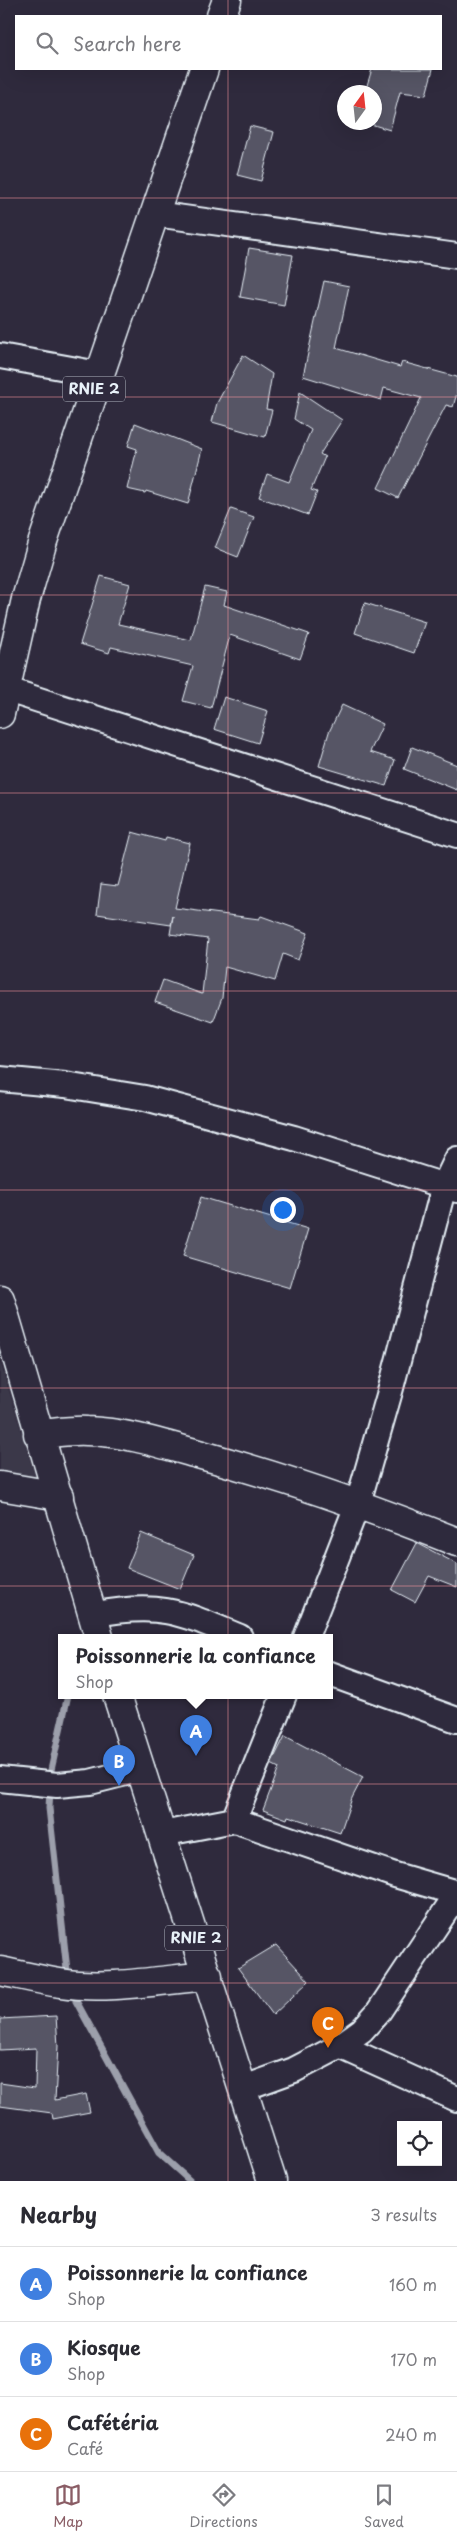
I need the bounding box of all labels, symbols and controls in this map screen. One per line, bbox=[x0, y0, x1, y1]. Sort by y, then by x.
search box bbox=[15, 15, 442, 70]
icon: search bbox=[33, 29, 61, 57]
text: Search here bbox=[73, 29, 182, 57]
north arrow bbox=[337, 85, 382, 130]
road number: RNIE 2 bbox=[63, 376, 125, 402]
your location bbox=[270, 1197, 296, 1223]
popup bbox=[58, 1634, 333, 1699]
text: Poissonnerie la confiance bbox=[75, 1641, 316, 1669]
text: Shop bbox=[75, 1669, 114, 1693]
pin: A bbox=[180, 1715, 212, 1756]
pin: B bbox=[103, 1745, 135, 1786]
road number: RNIE 2 bbox=[165, 1926, 227, 1950]
pin: C bbox=[312, 2007, 344, 2048]
map controls bbox=[397, 2121, 442, 2166]
button: locate bbox=[397, 2121, 442, 2166]
text: Nearby bbox=[20, 2198, 97, 2230]
text: 3 results bbox=[370, 2202, 437, 2226]
text: Poissonnerie la confiance bbox=[67, 2258, 308, 2286]
text: A bbox=[30, 2272, 42, 2296]
text: 160 m bbox=[389, 2272, 437, 2296]
text: Shop bbox=[67, 2286, 105, 2310]
text: Kiosque bbox=[67, 2333, 141, 2361]
text: B bbox=[31, 2347, 41, 2371]
text: 170 m bbox=[391, 2347, 437, 2371]
text: Shop bbox=[67, 2361, 105, 2385]
text: Cafétéria bbox=[67, 2408, 159, 2436]
text: C bbox=[30, 2422, 42, 2446]
text: 240 m bbox=[385, 2422, 437, 2446]
text: Café bbox=[67, 2436, 103, 2460]
tab: Map bbox=[53, 2481, 83, 2532]
tab: Directions bbox=[190, 2481, 258, 2532]
tab: Saved bbox=[364, 2481, 404, 2532]

